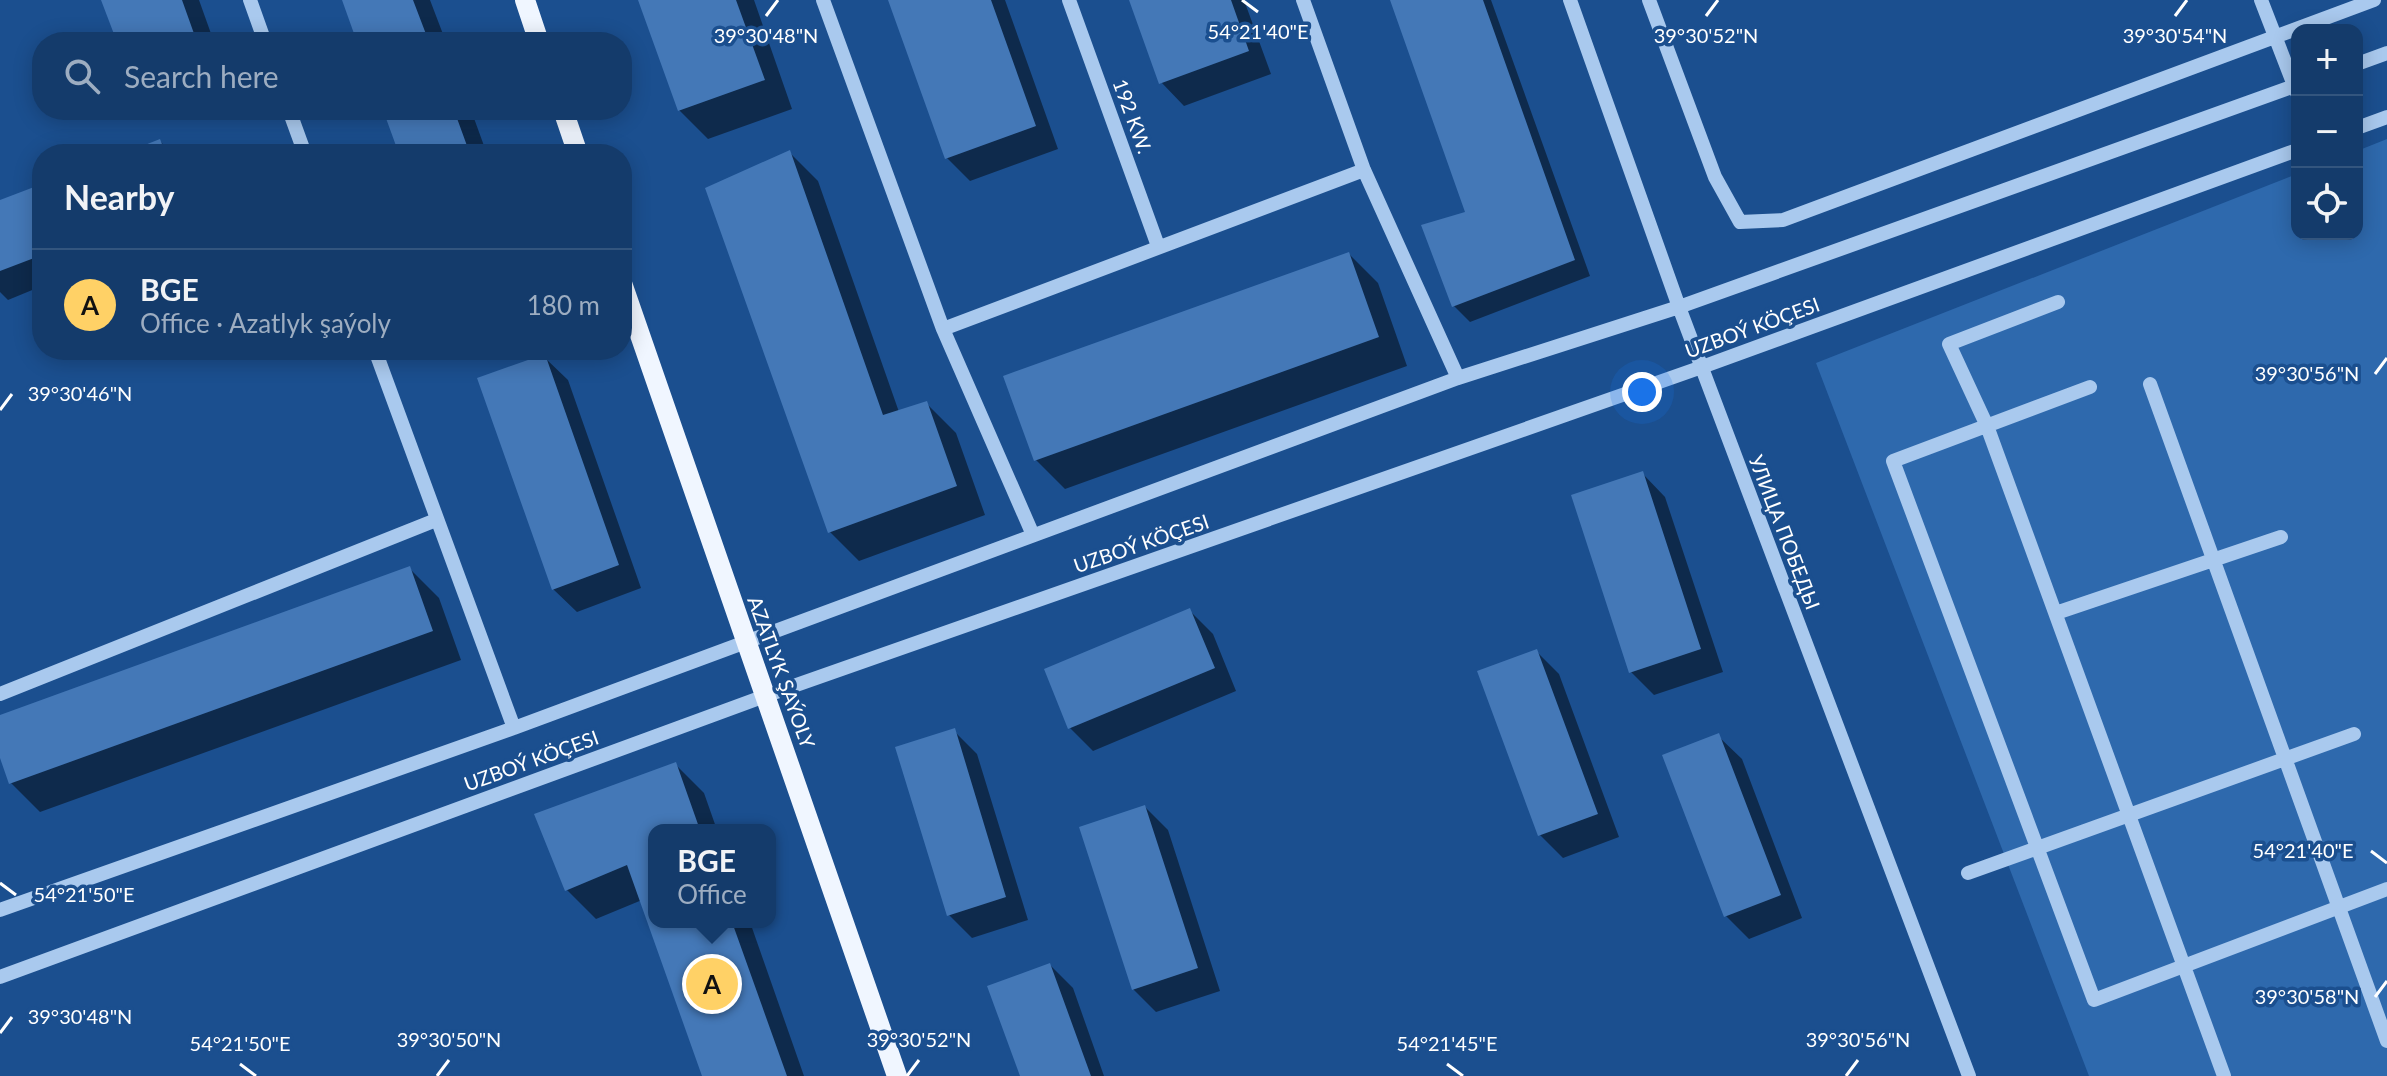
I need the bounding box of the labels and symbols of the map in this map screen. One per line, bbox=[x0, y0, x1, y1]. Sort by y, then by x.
text: 54°21'40"E bbox=[1208, 19, 1308, 43]
text: 39°30'48"N bbox=[714, 23, 818, 47]
text: 39°30'52"N bbox=[1654, 23, 1758, 47]
text: 39°30'54"N bbox=[2123, 23, 2227, 47]
street label: 192 KW. bbox=[1108, 75, 1158, 157]
street label: UZBOÝ KÖÇESI bbox=[1681, 292, 1823, 362]
text: 39°30'56"N bbox=[2255, 361, 2359, 385]
your location bbox=[1622, 372, 1662, 412]
text: 39°30'46"N bbox=[28, 381, 132, 405]
street label: УЛИЦА ПОБЕДЫ bbox=[1744, 451, 1826, 613]
street label: UZBOÝ KÖÇESI bbox=[1070, 509, 1212, 577]
street label: AZATLYK ŞAÝOLY bbox=[743, 593, 821, 752]
street label: UZBOÝ KÖÇESI bbox=[460, 725, 602, 795]
text: 54°21'40"E bbox=[2253, 838, 2353, 862]
text: 54°21'50"E bbox=[34, 882, 134, 906]
pin: A bbox=[686, 954, 738, 1014]
text: 39°30'58"N bbox=[2255, 984, 2359, 1008]
text: 39°30'48"N bbox=[28, 1004, 132, 1028]
text: 39°30'50"N bbox=[397, 1027, 501, 1051]
text: 39°30'52"N bbox=[867, 1027, 971, 1051]
text: 39°30'56"N bbox=[1806, 1027, 1910, 1051]
text: 54°21'50"E bbox=[190, 1031, 290, 1055]
text: 54°21'45"E bbox=[1397, 1031, 1497, 1055]

